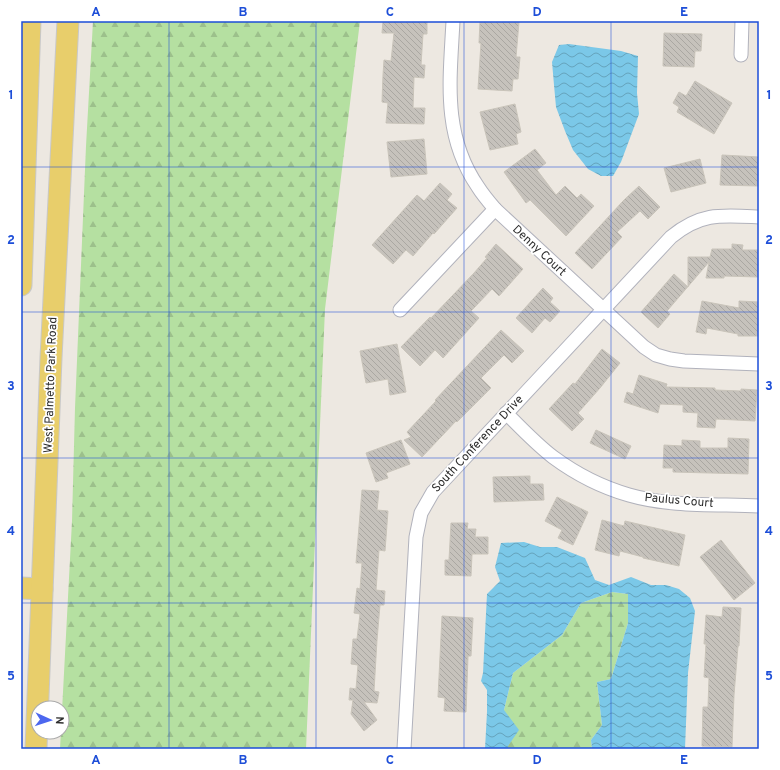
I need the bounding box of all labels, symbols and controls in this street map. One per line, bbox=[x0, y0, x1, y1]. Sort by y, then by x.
text: A bbox=[91, 5, 101, 21]
text: B bbox=[239, 5, 248, 21]
text: C bbox=[386, 5, 394, 21]
text: D bbox=[532, 5, 542, 21]
text: E bbox=[680, 5, 688, 21]
text: 1 bbox=[8, 88, 14, 104]
text: 1 bbox=[766, 88, 772, 104]
street label: Denny Court bbox=[509, 222, 569, 280]
text: 2 bbox=[7, 233, 15, 249]
text: 2 bbox=[765, 233, 773, 249]
street label: West Palmetto Park Road bbox=[41, 317, 61, 453]
text: 3 bbox=[7, 379, 15, 395]
text: 3 bbox=[765, 379, 773, 395]
street label: South Conference Drive bbox=[429, 392, 527, 496]
street label: Paulus Court bbox=[644, 490, 714, 512]
text: 4 bbox=[7, 524, 15, 540]
text: 4 bbox=[765, 524, 773, 540]
text: 5 bbox=[7, 669, 15, 685]
text: 5 bbox=[765, 669, 773, 685]
north arrow bbox=[30, 700, 70, 740]
text: N bbox=[52, 716, 66, 725]
text: A bbox=[91, 753, 101, 769]
text: B bbox=[239, 753, 248, 769]
text: C bbox=[386, 753, 394, 769]
text: D bbox=[532, 753, 542, 769]
text: E bbox=[680, 753, 688, 769]

